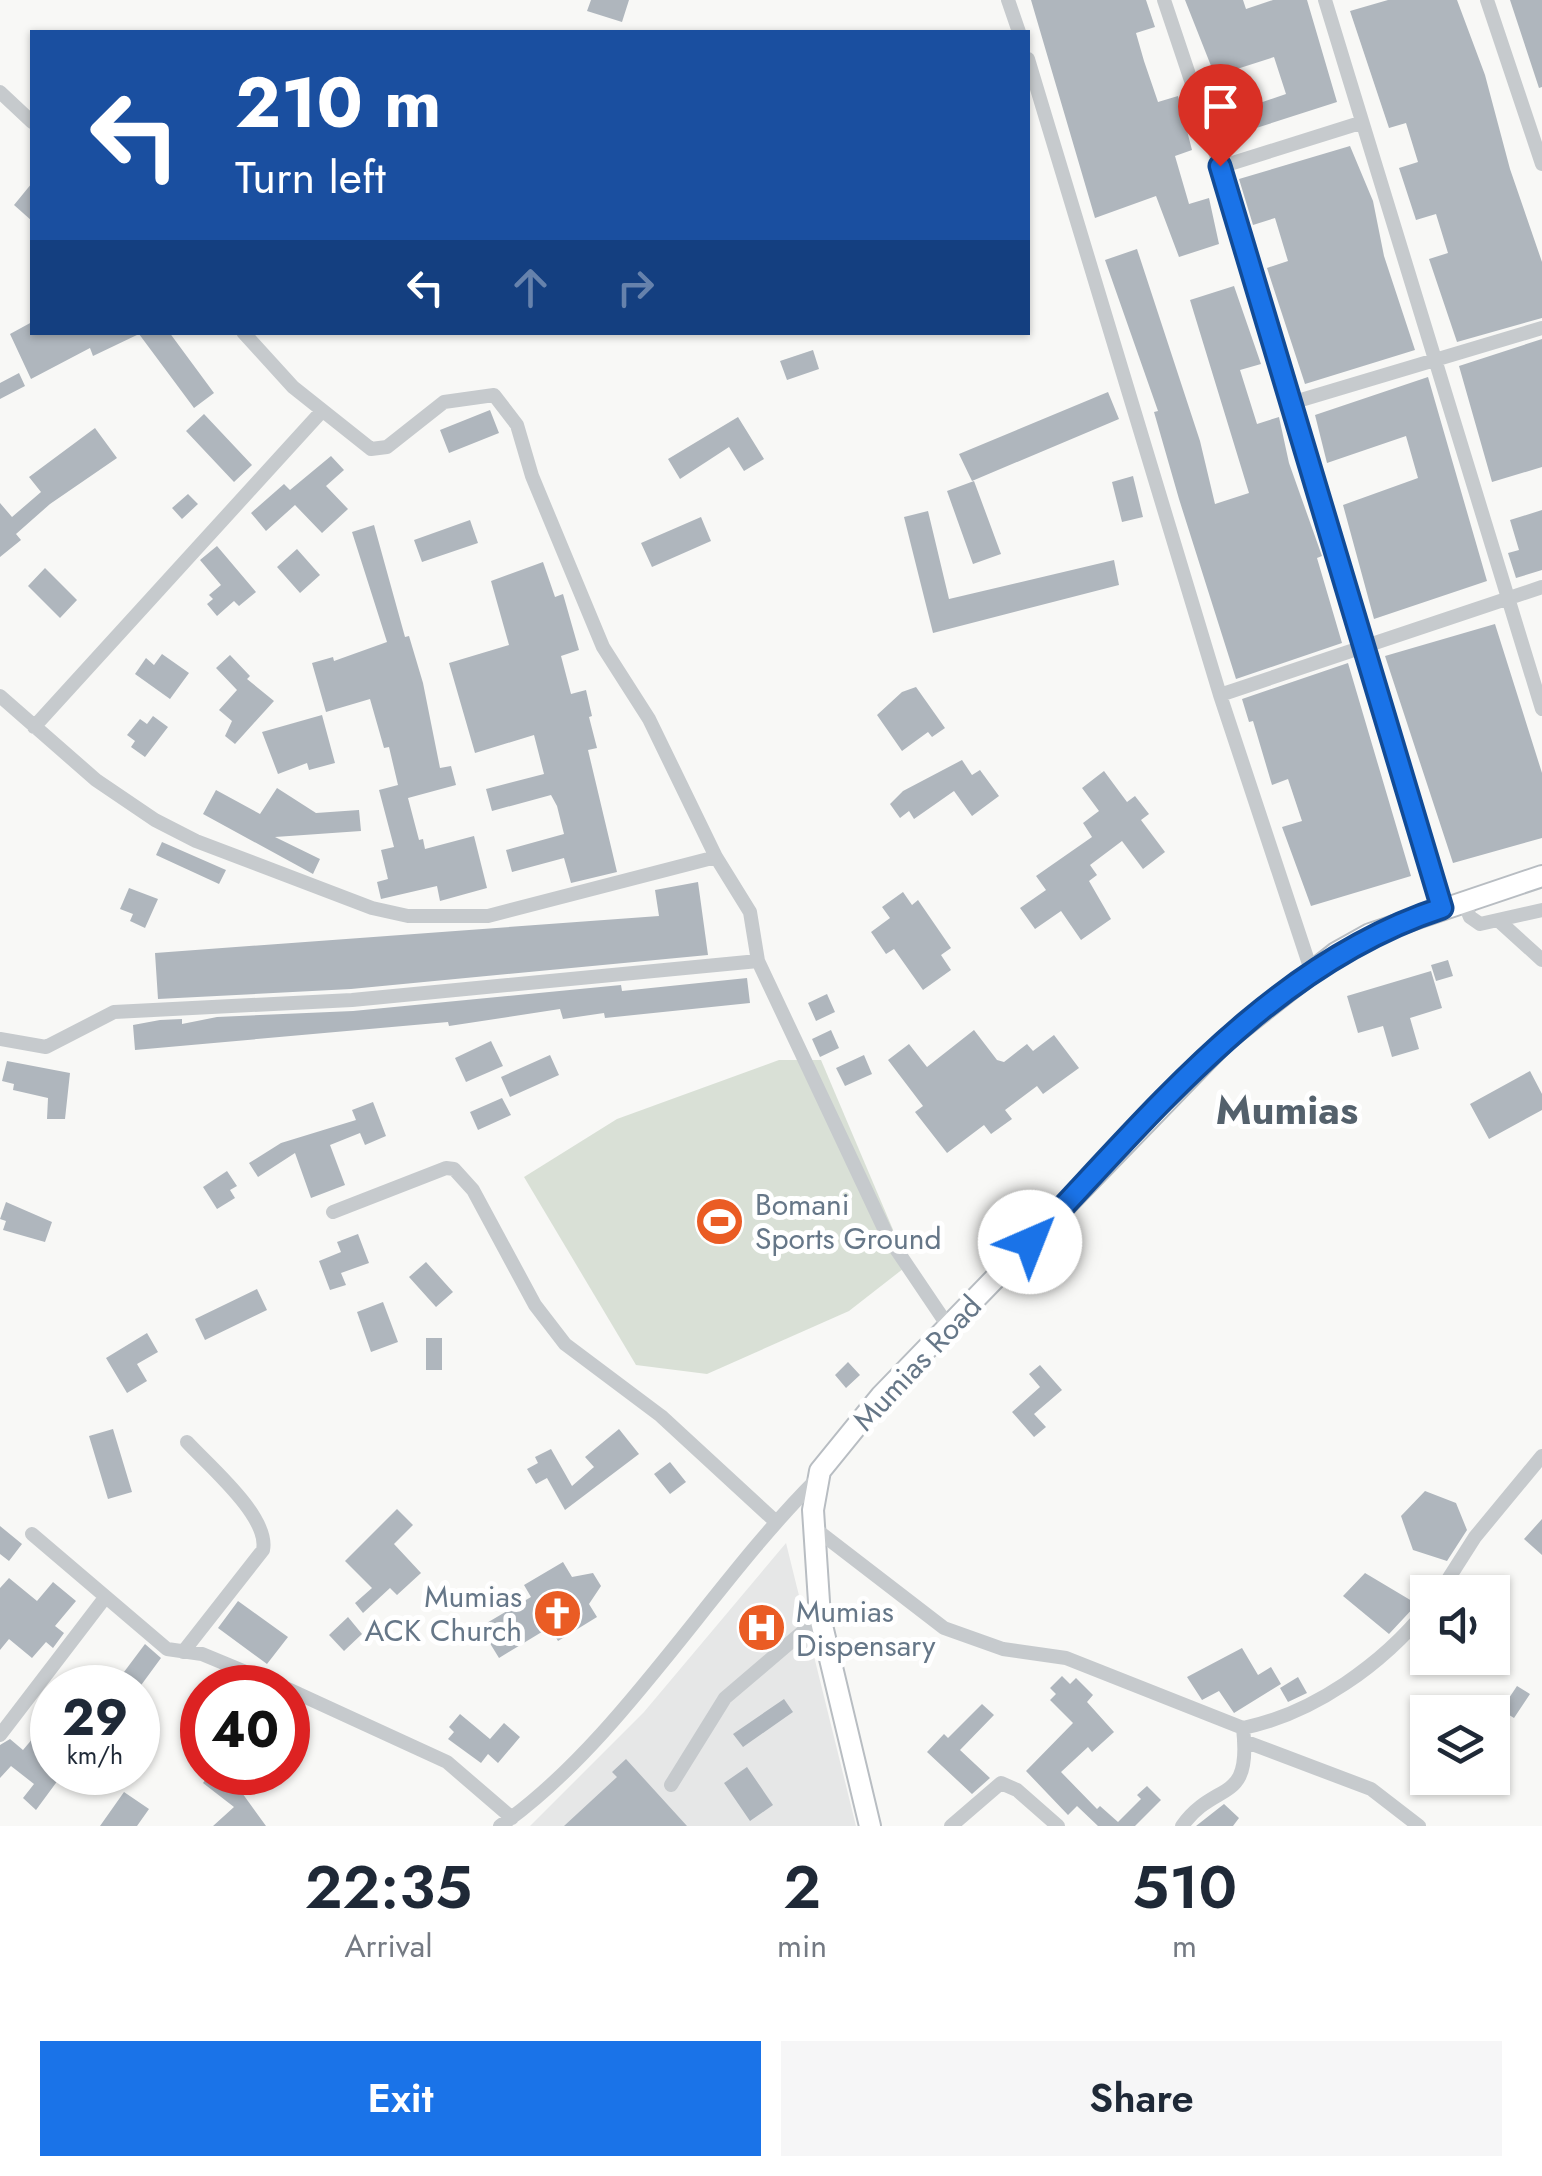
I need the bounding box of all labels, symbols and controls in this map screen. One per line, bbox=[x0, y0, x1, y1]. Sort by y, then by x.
text: 210 m bbox=[235, 52, 441, 153]
pin bbox=[1178, 64, 1263, 167]
icon: left bbox=[70, 70, 200, 200]
icon: arrive bbox=[1193, 79, 1248, 134]
text: Turn left bbox=[235, 145, 386, 210]
icon: left bbox=[398, 260, 453, 315]
icon: ahead bbox=[503, 260, 558, 315]
icon: right bbox=[608, 260, 663, 315]
district label: Mumias bbox=[1216, 1081, 1358, 1139]
place label: Bomani Sports Ground bbox=[755, 1183, 942, 1260]
position arrow bbox=[978, 1190, 1082, 1294]
sports icon: Bomani Sports Ground bbox=[694, 1195, 746, 1247]
street label: Mumias Road bbox=[843, 1286, 991, 1440]
place label: Mumias ACK Church bbox=[365, 1575, 522, 1652]
map controls bbox=[1410, 1575, 1510, 1795]
button: sound bbox=[1410, 1575, 1510, 1675]
church icon: Mumias ACK Church bbox=[531, 1587, 583, 1639]
place label: Mumias Dispensary bbox=[796, 1590, 936, 1667]
hospital icon: Mumias Dispensary bbox=[735, 1602, 787, 1654]
speed limit sign: 40 bbox=[180, 1665, 310, 1795]
text: 29 bbox=[62, 1681, 128, 1754]
button: layers bbox=[1410, 1695, 1510, 1795]
text: km/h bbox=[67, 1737, 123, 1773]
text: 22:35 bbox=[305, 1844, 472, 1931]
text: 2 bbox=[783, 1844, 821, 1931]
text: 510 bbox=[1132, 1844, 1237, 1931]
text: Arrival bbox=[344, 1923, 433, 1969]
text: min bbox=[777, 1923, 827, 1969]
text: m bbox=[1172, 1923, 1197, 1969]
button: Exit bbox=[40, 2041, 761, 2156]
button: Share bbox=[781, 2041, 1502, 2156]

